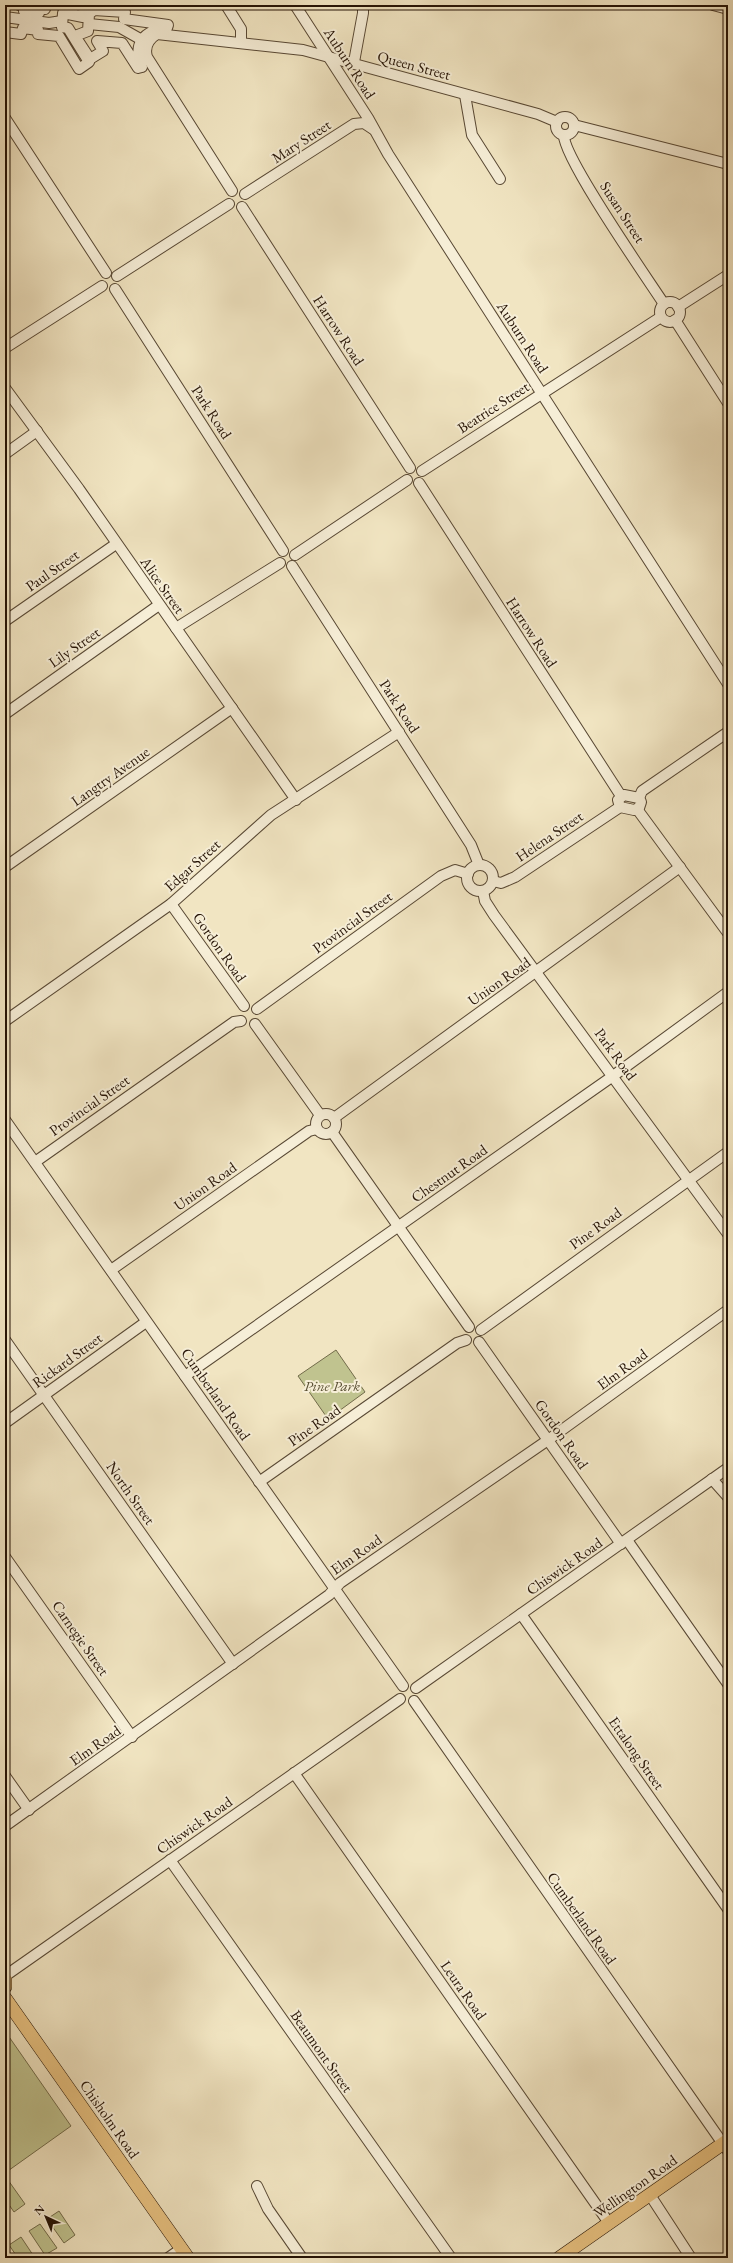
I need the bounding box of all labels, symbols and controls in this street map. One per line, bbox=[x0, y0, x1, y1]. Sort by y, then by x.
street label: Auburn Road bbox=[319, 23, 380, 103]
street label: Queen Street bbox=[375, 46, 453, 84]
street label: Mary Street bbox=[268, 115, 334, 167]
street label: Susan Street bbox=[596, 178, 650, 247]
street label: Harrow Road bbox=[309, 291, 369, 369]
street label: Auburn Road bbox=[492, 297, 553, 377]
street label: Beatrice Street bbox=[454, 377, 533, 437]
street label: Park Road bbox=[188, 382, 237, 443]
street label: Paul Street bbox=[22, 545, 83, 595]
street label: Alice Street bbox=[136, 552, 190, 617]
street label: Harrow Road bbox=[502, 593, 562, 671]
street label: Lily Street bbox=[45, 622, 104, 672]
street label: Park Road bbox=[376, 676, 425, 737]
street label: Langtry Avenue bbox=[67, 742, 153, 810]
street label: Helena Street bbox=[512, 806, 587, 865]
street label: Edgar Street bbox=[160, 835, 224, 895]
street label: Provincial Street bbox=[308, 887, 396, 957]
street label: Gordon Road bbox=[189, 908, 251, 986]
street label: Union Road bbox=[464, 952, 534, 1010]
street label: Park Road bbox=[591, 1024, 642, 1084]
street label: Provincial Street bbox=[45, 1070, 133, 1140]
street label: Chestnut Road bbox=[407, 1140, 491, 1206]
street label: Union Road bbox=[170, 1157, 240, 1215]
street label: Pine Road bbox=[565, 1202, 625, 1253]
street label: Rickard Street bbox=[28, 1328, 106, 1392]
street label: Cumberland Road bbox=[177, 1344, 255, 1444]
street label: Elm Road bbox=[593, 1344, 651, 1394]
park label: Pine Park bbox=[304, 1376, 360, 1395]
street label: Gordon Road bbox=[531, 1395, 593, 1473]
street label: Pine Road bbox=[284, 1400, 344, 1450]
street label: North Street bbox=[102, 1458, 160, 1528]
street label: Elm Road bbox=[327, 1529, 386, 1578]
street label: Chiswick Road bbox=[522, 1533, 606, 1599]
street label: Carnegie Street bbox=[48, 1597, 114, 1679]
street label: Ettalong Street bbox=[605, 1713, 669, 1793]
street label: Elm Road bbox=[66, 1720, 125, 1769]
street label: Chiswick Road bbox=[152, 1792, 236, 1858]
street label: Cumberland Road bbox=[543, 1868, 621, 1968]
street label: Leura Road bbox=[437, 1957, 491, 2024]
street label: Beaumont Street bbox=[287, 2006, 358, 2096]
street label: Chisholm Road bbox=[76, 2076, 144, 2162]
street label: Wellington Road bbox=[589, 2150, 681, 2222]
north arrow bbox=[26, 2197, 66, 2237]
text: N bbox=[31, 2202, 47, 2218]

